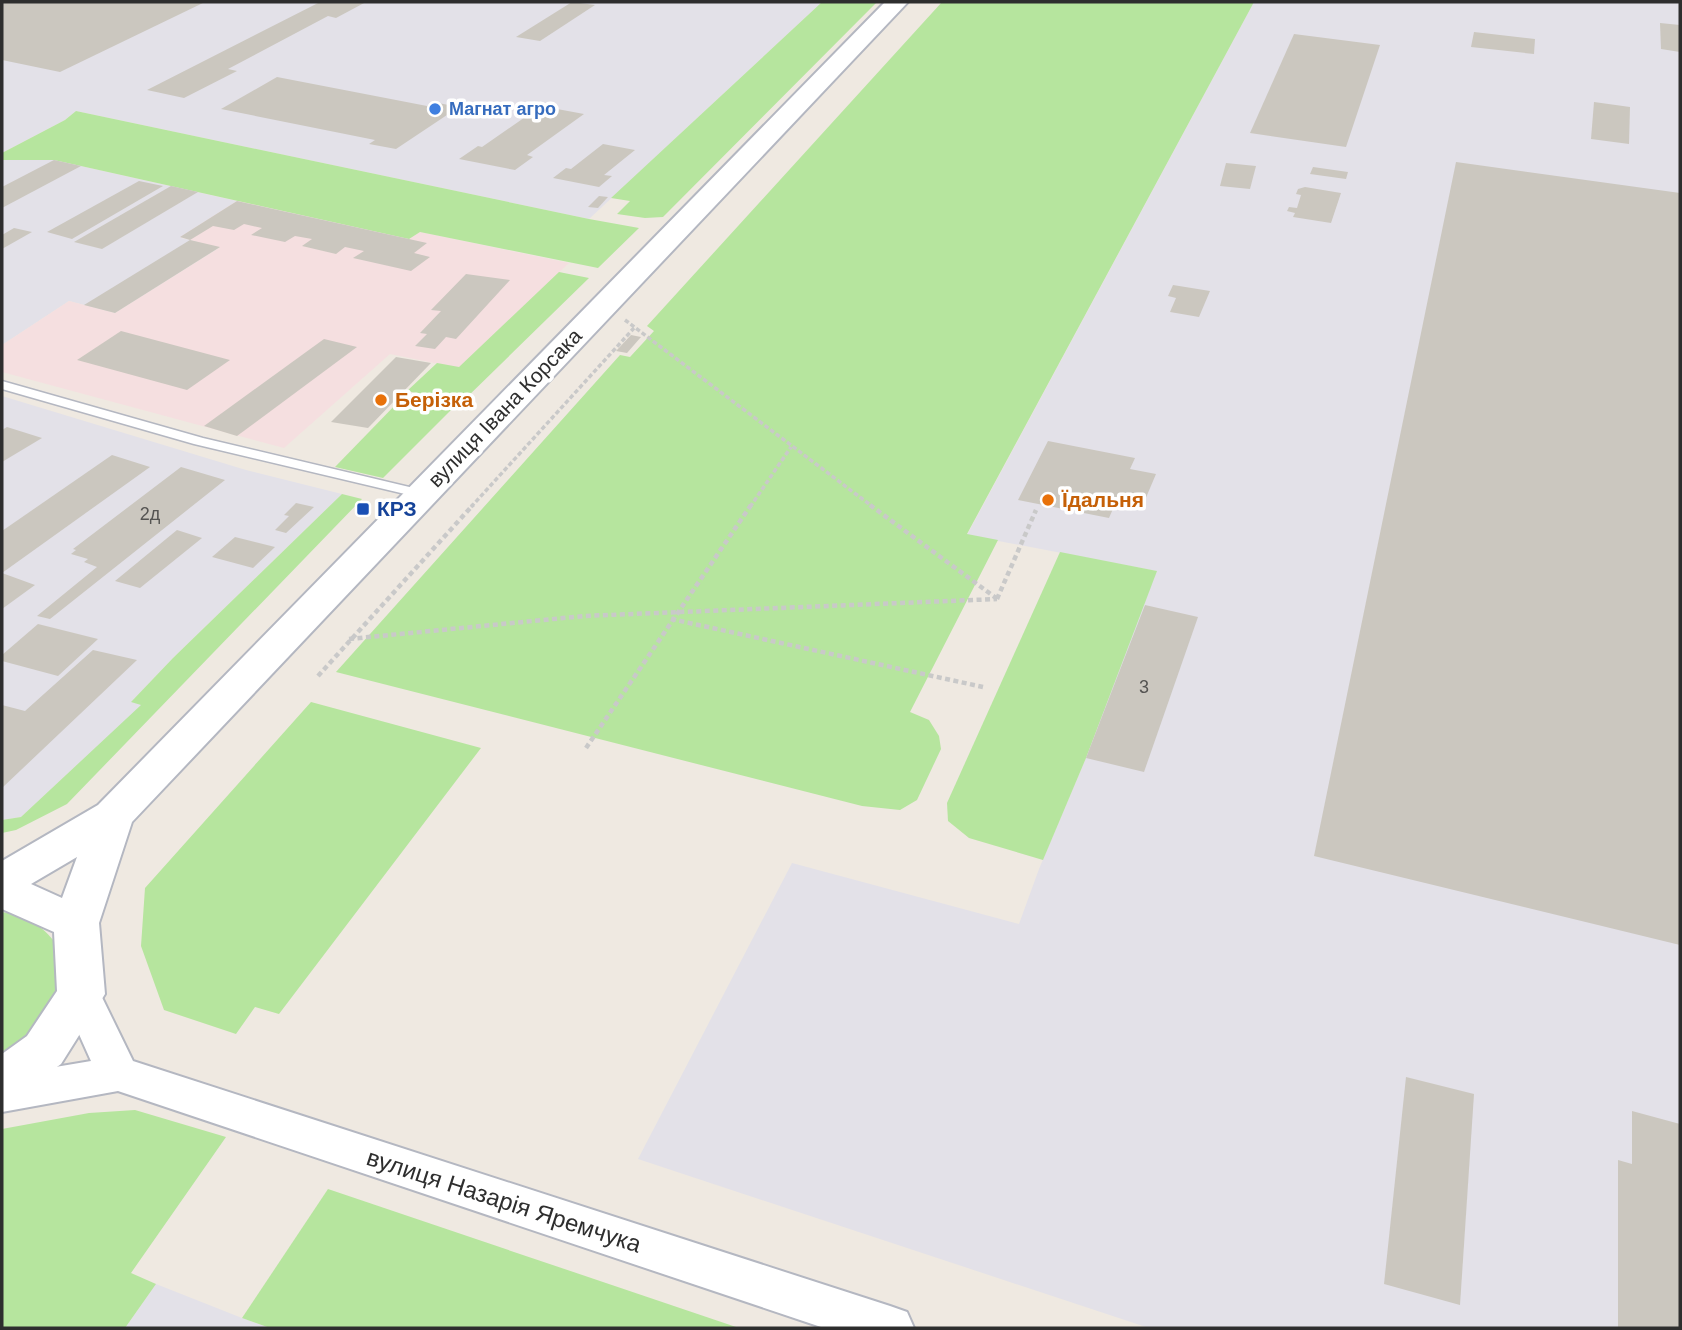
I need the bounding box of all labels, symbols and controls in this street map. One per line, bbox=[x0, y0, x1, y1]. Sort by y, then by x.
place label: Магнат агро bbox=[449, 99, 556, 119]
marker: Магнат агро bbox=[427, 101, 443, 117]
street label: вулиця Івана Корсака bbox=[423, 324, 586, 491]
place label: Берізка bbox=[395, 388, 473, 411]
marker: Берізка bbox=[373, 392, 389, 408]
place label: Їдальня bbox=[1061, 488, 1144, 511]
marker: Їдальня bbox=[1040, 492, 1056, 508]
place label: КРЗ bbox=[377, 497, 417, 520]
marker: КРЗ bbox=[355, 501, 371, 517]
house number: 2д bbox=[140, 504, 161, 524]
house number: 3 bbox=[1139, 677, 1149, 697]
street label: вулиця Назарія Яремчука bbox=[363, 1143, 645, 1258]

